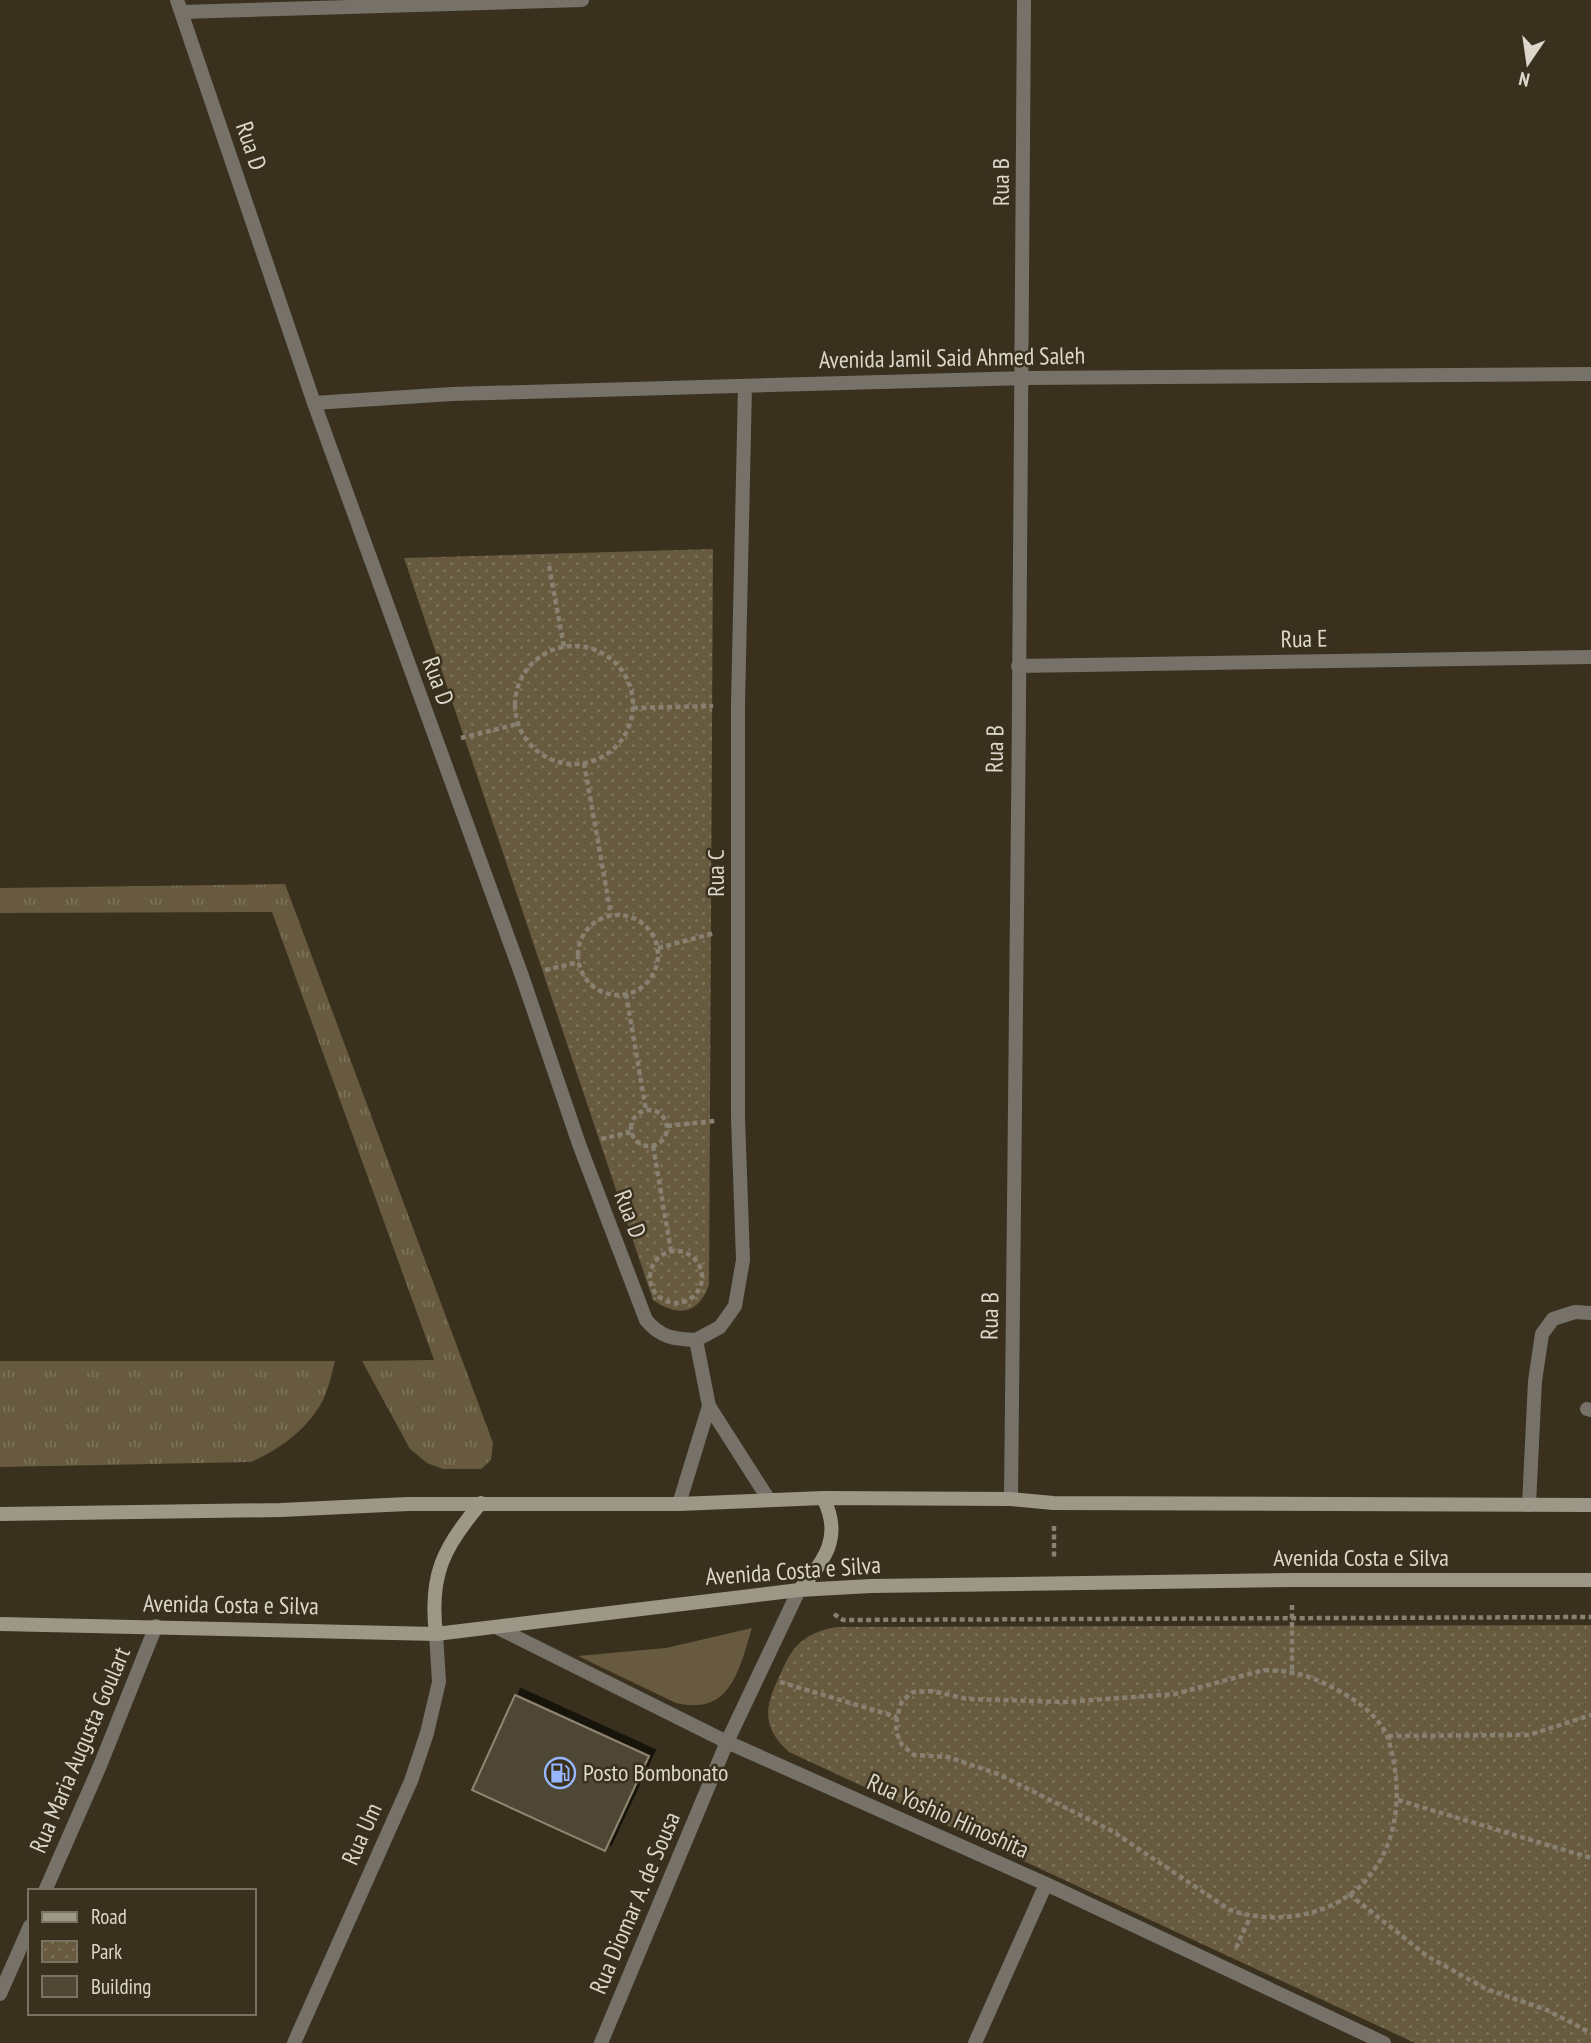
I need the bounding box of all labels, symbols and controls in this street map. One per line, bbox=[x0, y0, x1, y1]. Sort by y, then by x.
north arrow bbox=[1493, 28, 1563, 98]
text: N bbox=[1516, 67, 1532, 92]
street label: Rua D bbox=[229, 118, 274, 174]
street label: Rua B bbox=[985, 158, 1016, 206]
street label: Avenida Jamil Said Ahmed Saleh bbox=[819, 340, 1085, 375]
street label: Rua E bbox=[1280, 623, 1328, 654]
street label: Rua D bbox=[415, 652, 461, 709]
street label: Rua B bbox=[979, 725, 1010, 773]
street label: Rua C bbox=[700, 849, 731, 897]
street label: Rua D bbox=[607, 1185, 654, 1242]
street label: Rua B bbox=[974, 1292, 1005, 1340]
street label: Avenida Costa e Silva bbox=[1273, 1542, 1449, 1573]
street label: Avenida Costa e Silva bbox=[704, 1549, 882, 1592]
street label: Avenida Costa e Silva bbox=[143, 1587, 319, 1622]
street label: Rua Maria Augusta Goulart bbox=[22, 1642, 137, 1857]
fuel station icon: Posto Bombonato bbox=[543, 1756, 577, 1790]
place label: Posto Bombonato bbox=[583, 1757, 728, 1788]
street label: Rua Yoshio Hinoshita bbox=[862, 1766, 1034, 1865]
street label: Rua Um bbox=[334, 1798, 389, 1870]
street label: Rua Diomar A. de Sousa bbox=[582, 1807, 687, 1999]
legend bbox=[28, 1889, 256, 2015]
text: Road bbox=[91, 1903, 127, 1930]
text: Park bbox=[91, 1938, 122, 1965]
text: Building bbox=[91, 1973, 151, 2000]

